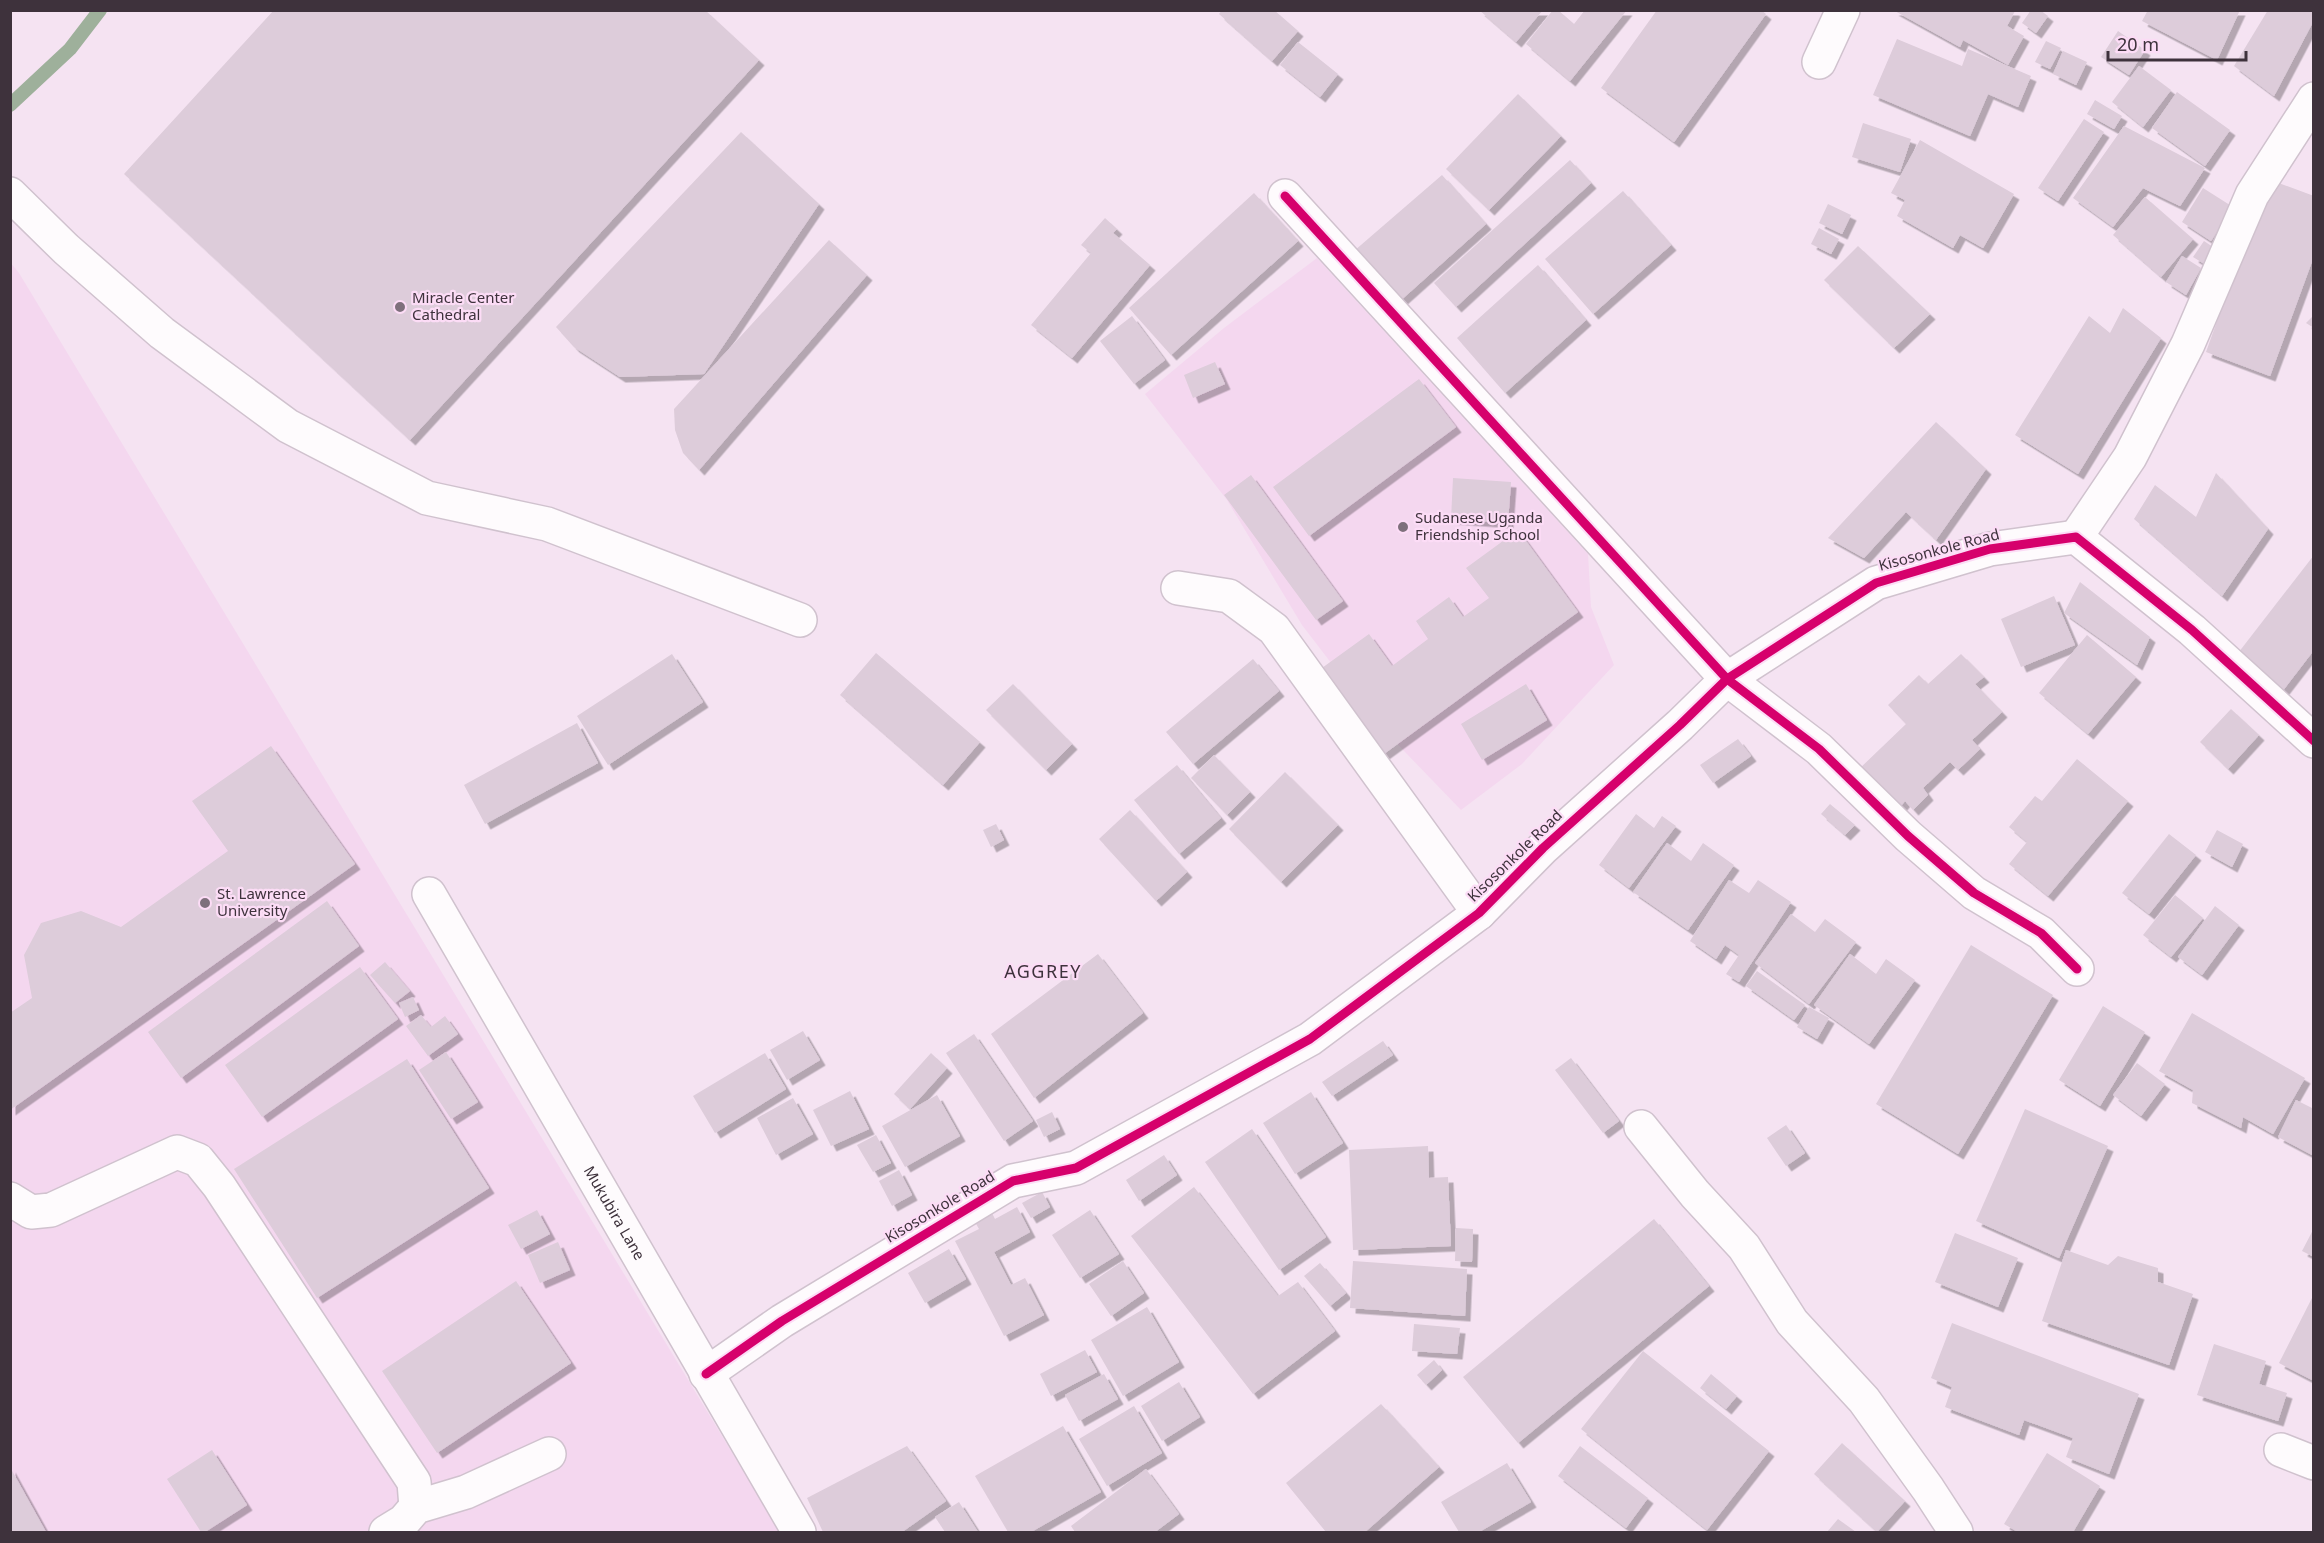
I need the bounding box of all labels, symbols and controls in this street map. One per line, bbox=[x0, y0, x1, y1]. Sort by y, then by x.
scale bar bbox=[2108, 24, 2246, 62]
text: 20 m bbox=[2117, 32, 2159, 56]
place label: Miracle Center Cathedral bbox=[412, 287, 515, 324]
marker: Miracle Center Cathedral bbox=[393, 300, 407, 314]
place label: Sudanese Uganda Friendship School bbox=[1415, 507, 1543, 544]
marker: Sudanese Uganda Friendship School bbox=[1396, 520, 1410, 534]
street label: Kisosonkole Road bbox=[1876, 523, 2001, 575]
street label: Kisosonkole Road bbox=[1463, 805, 1566, 906]
place label: St. Lawrence University bbox=[217, 883, 306, 920]
marker: St. Lawrence University bbox=[198, 896, 212, 910]
district label: AGGREY bbox=[1004, 959, 1082, 983]
street label: Mukubira Lane bbox=[580, 1162, 650, 1263]
street label: Kisosonkole Road bbox=[881, 1166, 998, 1247]

